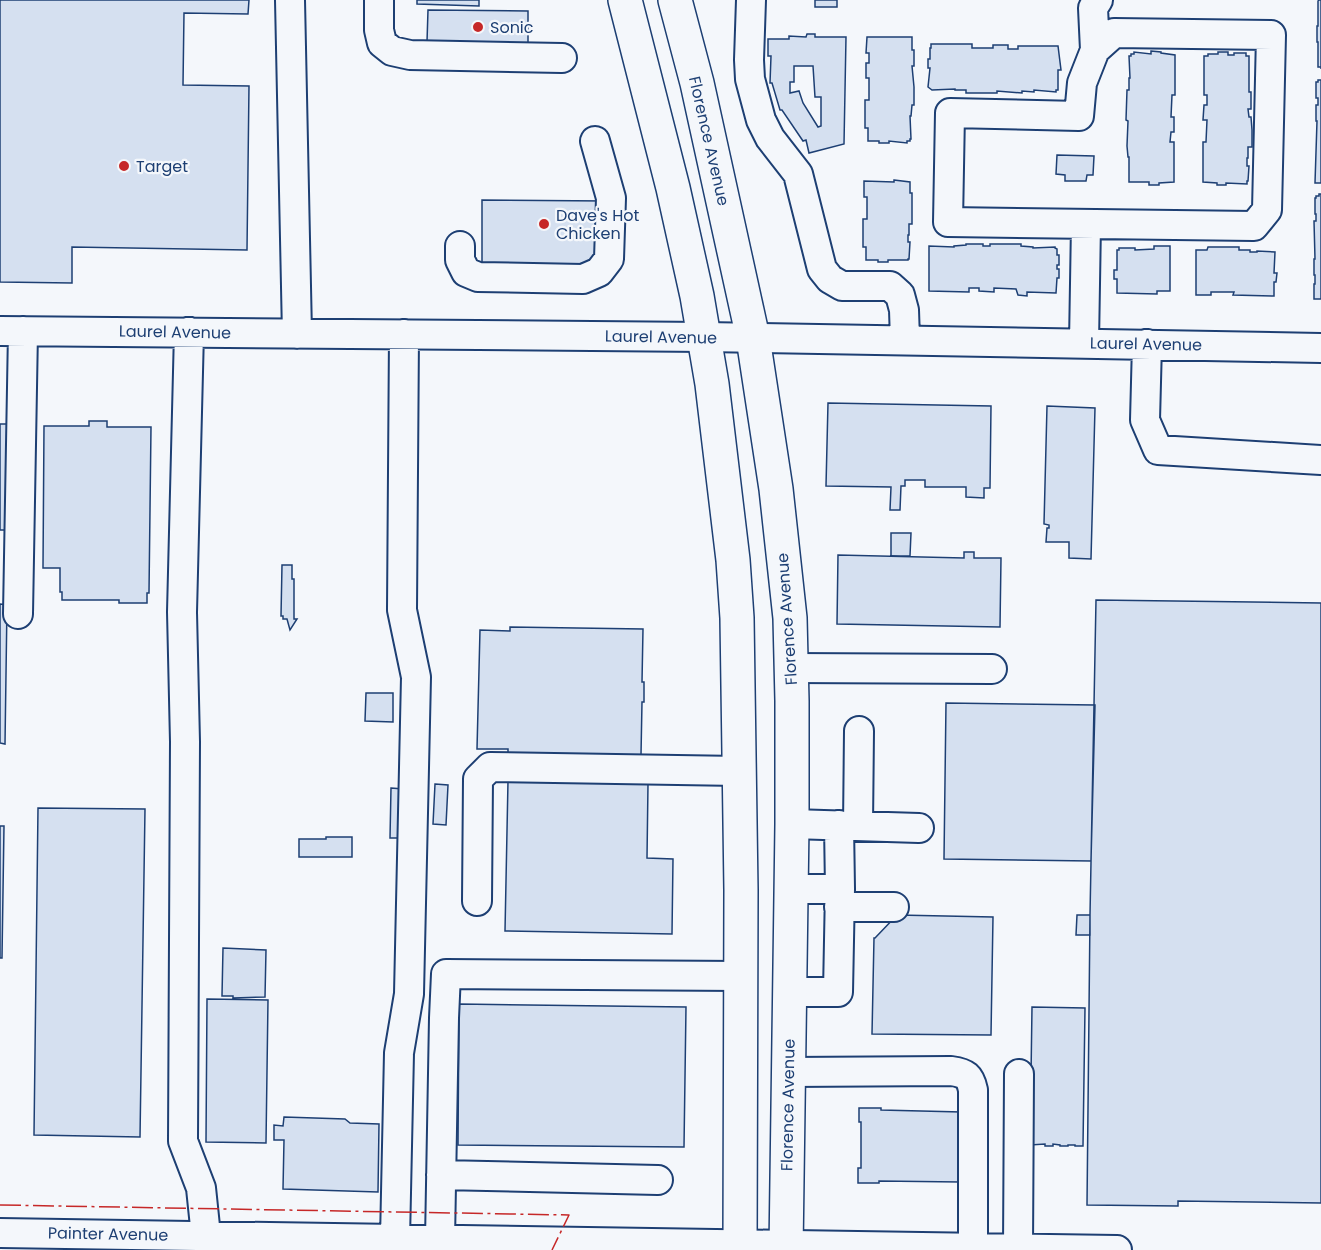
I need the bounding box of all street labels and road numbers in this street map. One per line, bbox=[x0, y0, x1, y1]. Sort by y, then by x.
street label: Florence Avenue bbox=[683, 74, 735, 208]
street label: Laurel Avenue bbox=[119, 320, 231, 344]
street label: Laurel Avenue bbox=[605, 325, 717, 349]
street label: Laurel Avenue bbox=[1090, 332, 1202, 356]
street label: Florence Avenue bbox=[771, 552, 803, 686]
street label: Florence Avenue bbox=[775, 1039, 801, 1171]
street label: Painter Avenue bbox=[48, 1221, 168, 1247]

